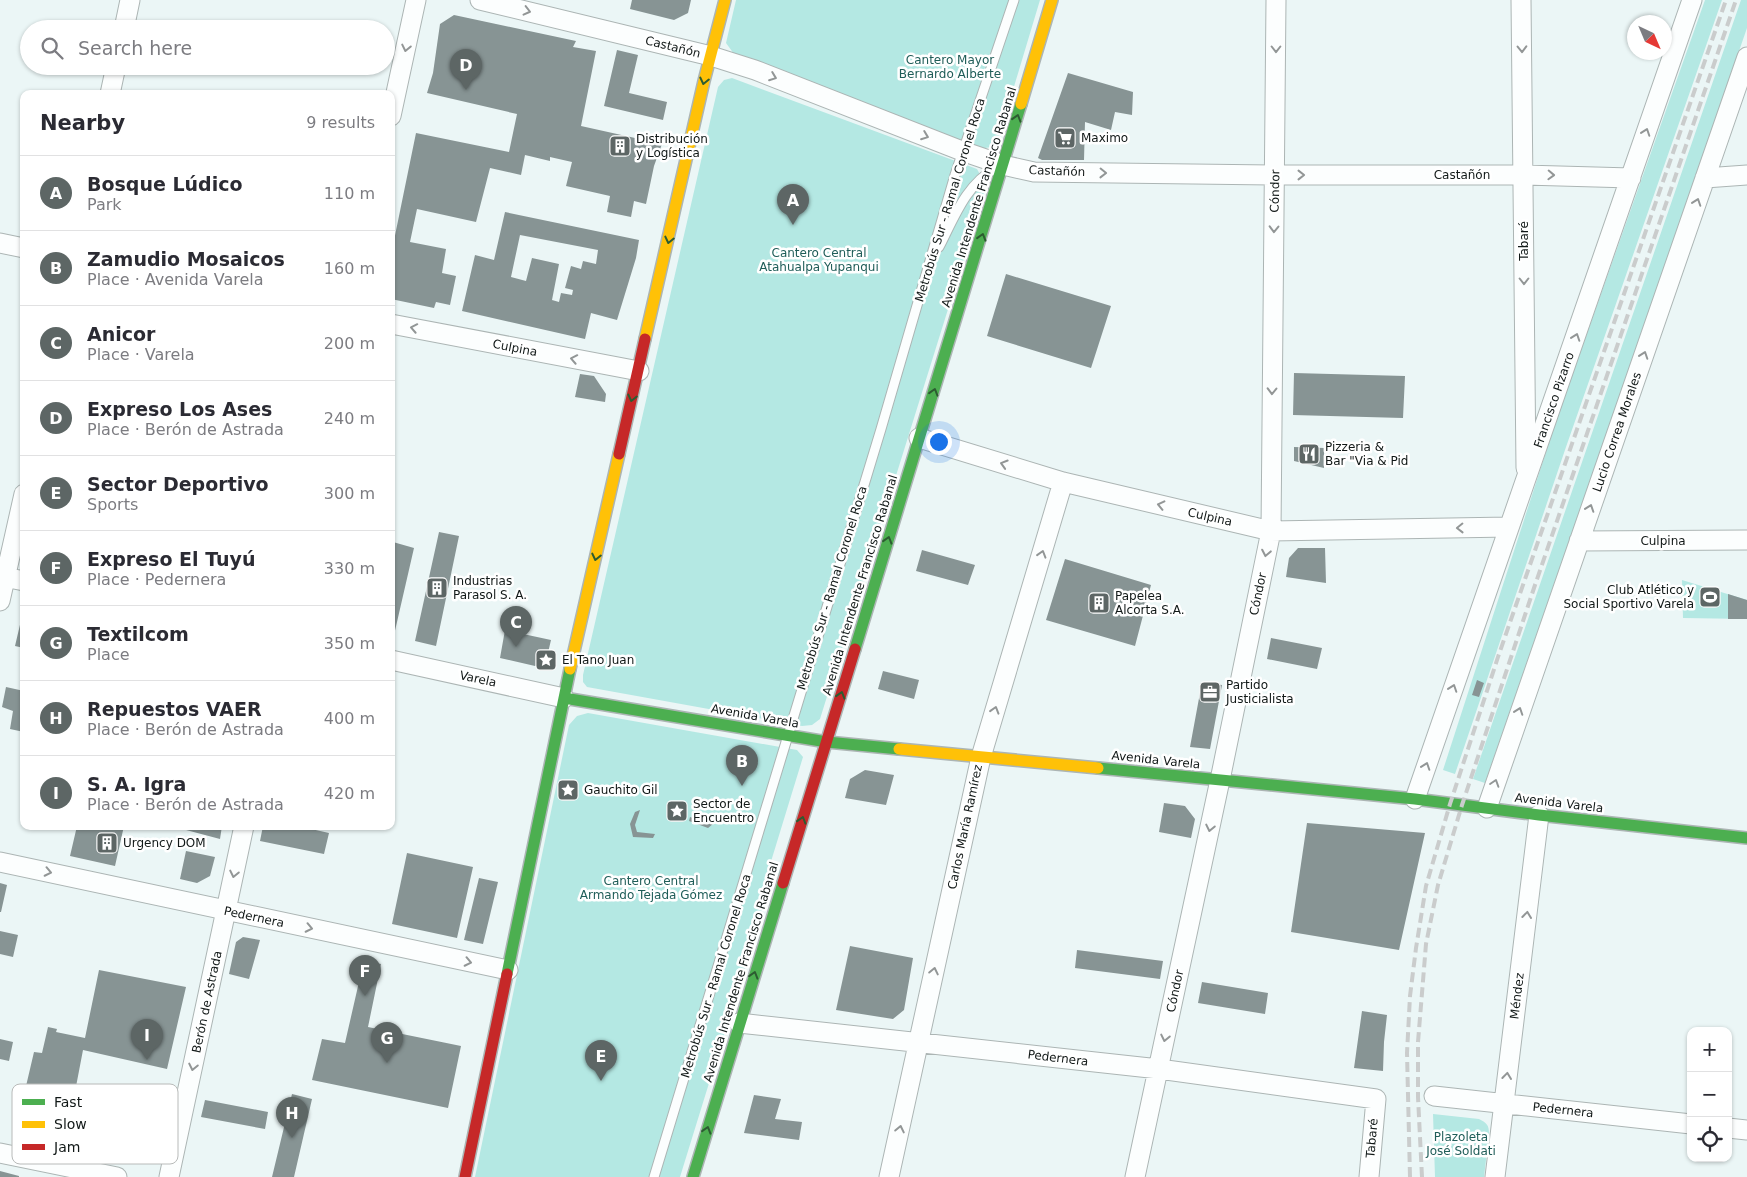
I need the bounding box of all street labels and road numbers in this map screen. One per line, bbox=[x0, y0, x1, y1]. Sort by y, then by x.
street label: Castañón bbox=[644, 33, 702, 61]
street label: Avenida Intendente Francisco Rabanal bbox=[939, 85, 1019, 309]
street label: Metrobús Sur - Ramal Coronel Roca bbox=[912, 96, 988, 304]
street label: Castañón bbox=[1028, 163, 1086, 179]
street label: Castañón bbox=[1434, 168, 1490, 182]
street label: Cóndor bbox=[1268, 169, 1282, 213]
street label: Tabaré bbox=[1517, 221, 1531, 262]
street label: Culpina bbox=[491, 337, 539, 359]
street label: Francisco Pizarro bbox=[1531, 350, 1577, 450]
street label: Lucio Correa Morales bbox=[1590, 370, 1644, 494]
street label: Avenida Intendente Francisco Rabanal bbox=[820, 473, 900, 697]
street label: Metrobús Sur - Ramal Coronel Roca bbox=[794, 484, 870, 692]
street label: Culpina bbox=[1186, 505, 1234, 529]
street label: Culpina bbox=[1640, 534, 1686, 548]
street label: Cóndor bbox=[1247, 571, 1269, 617]
street label: Varela bbox=[458, 668, 498, 690]
street label: Avenida Varela bbox=[710, 701, 800, 731]
street label: Avenida Varela bbox=[1111, 748, 1201, 772]
street label: Carlos María Ramírez bbox=[945, 763, 985, 891]
street label: Avenida Varela bbox=[1514, 791, 1604, 815]
street label: Avenida Intendente Francisco Rabanal bbox=[701, 860, 781, 1084]
street label: Metrobús Sur - Ramal Coronel Roca bbox=[678, 872, 754, 1080]
street label: Pedernera bbox=[223, 904, 285, 930]
street label: Berón de Astrada bbox=[189, 950, 225, 1054]
street label: Cóndor bbox=[1164, 968, 1186, 1014]
street label: Méndez bbox=[1507, 972, 1527, 1020]
street label: Pedernera bbox=[1027, 1047, 1089, 1069]
street label: Pedernera bbox=[1532, 1100, 1594, 1120]
street label: Tabaré bbox=[1363, 1118, 1381, 1159]

